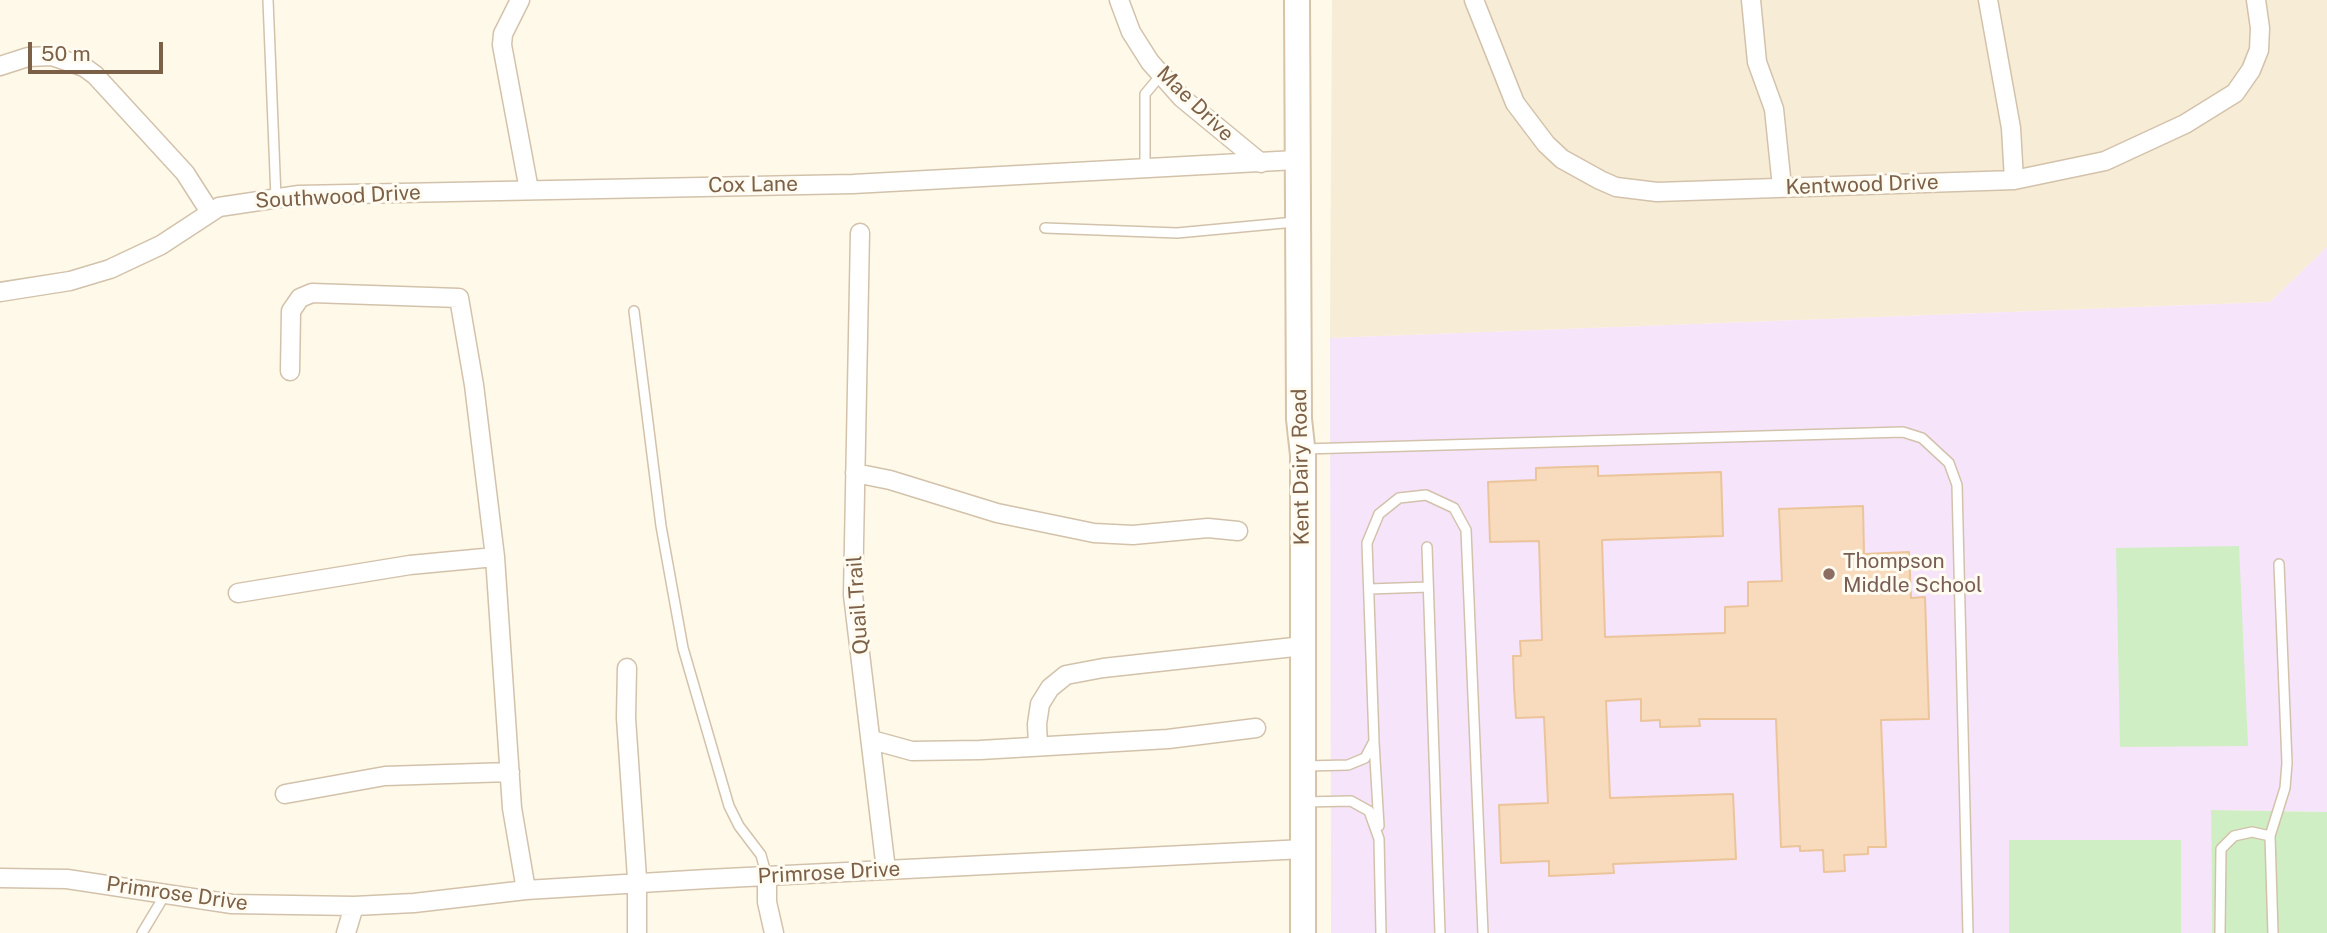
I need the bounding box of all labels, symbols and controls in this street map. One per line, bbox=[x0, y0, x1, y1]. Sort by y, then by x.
scale bar bbox=[32, 28, 166, 72]
text: 50 m bbox=[41, 41, 91, 66]
street label: Mae Drive bbox=[1151, 61, 1239, 147]
street label: Kentwood Drive bbox=[1785, 170, 1939, 200]
street label: Cox Lane bbox=[708, 172, 798, 198]
street label: Southwood Drive bbox=[255, 180, 421, 214]
street label: Kent Dairy Road bbox=[1287, 388, 1315, 546]
place label: Thompson Middle School bbox=[1843, 549, 1982, 599]
street label: Quail Trail bbox=[842, 555, 874, 655]
marker: Thompson Middle School bbox=[1821, 566, 1837, 582]
street label: Primrose Drive bbox=[757, 857, 901, 889]
street label: Primrose Drive bbox=[105, 872, 249, 916]

